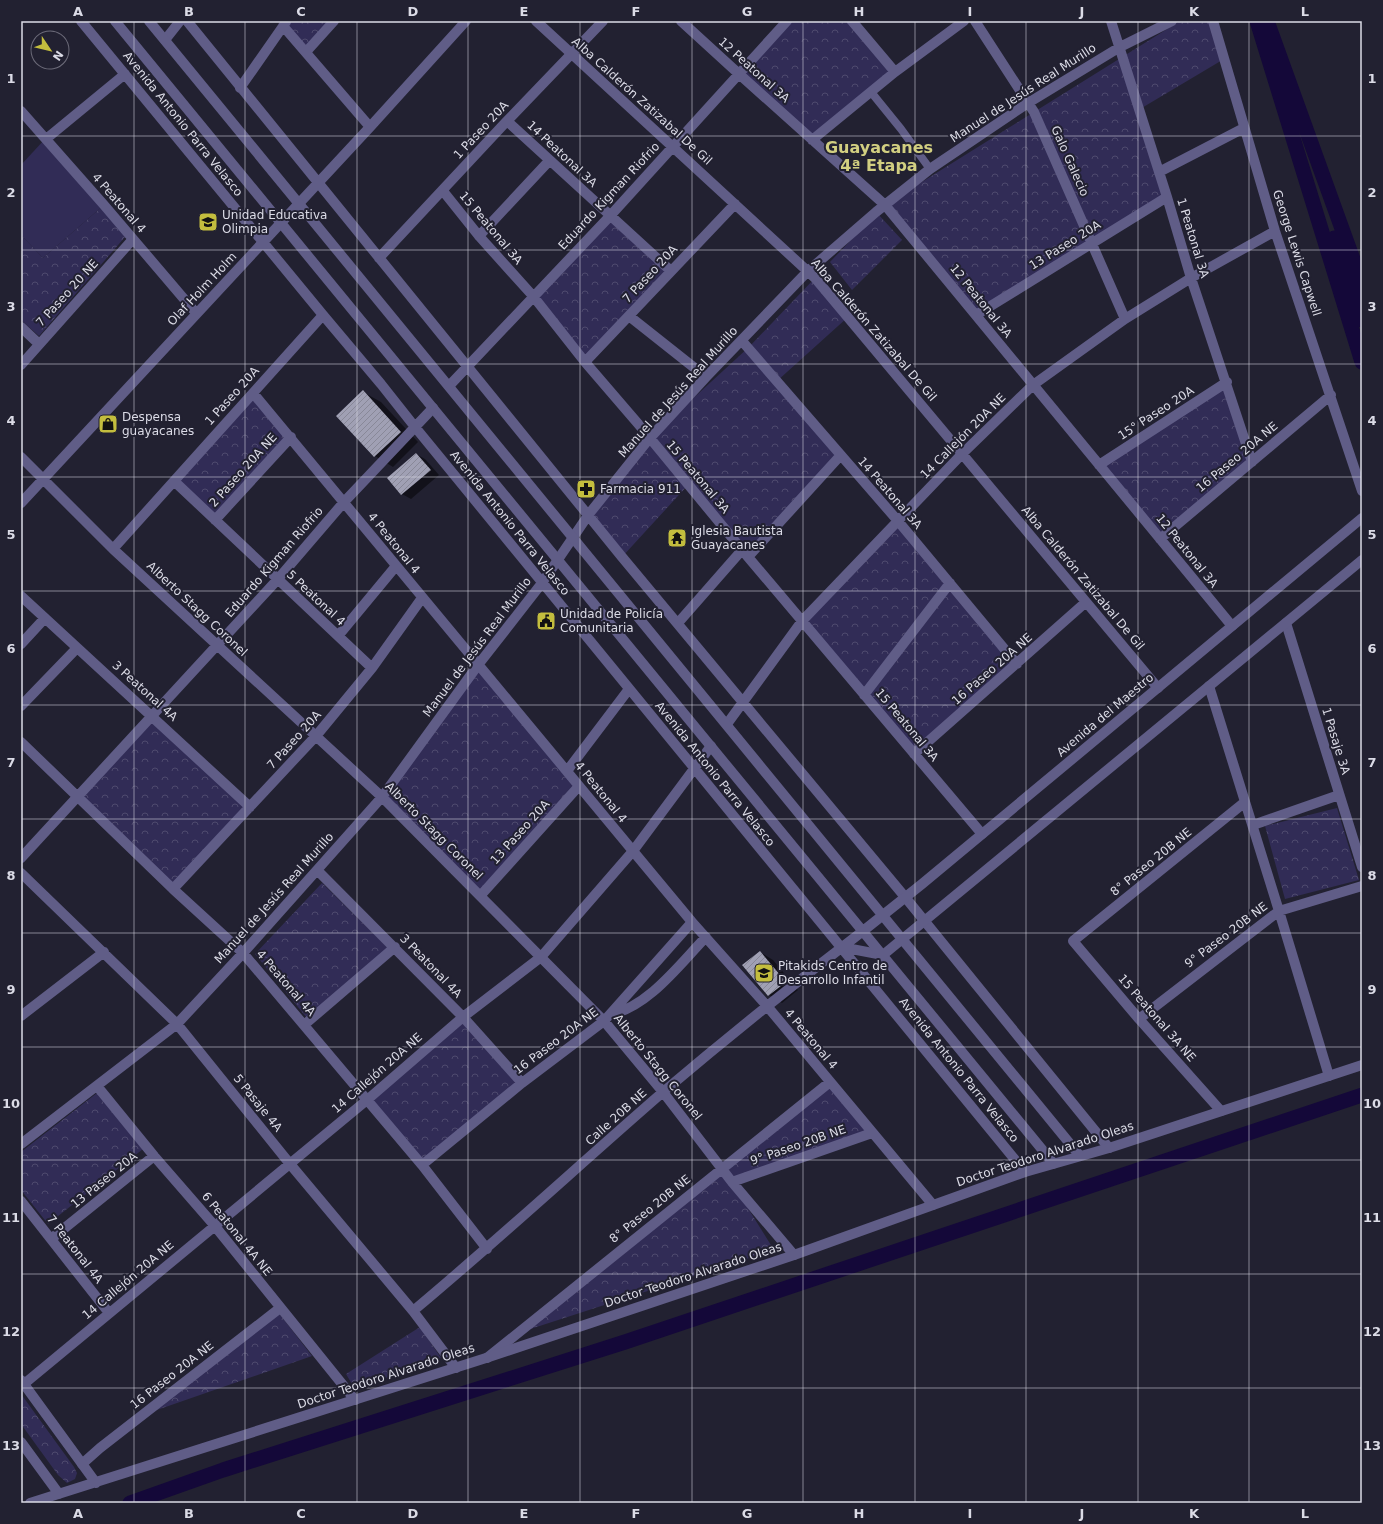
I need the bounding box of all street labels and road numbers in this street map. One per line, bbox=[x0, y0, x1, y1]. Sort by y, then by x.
street label: Alba Calderón Zatizabal De Gil bbox=[569, 34, 715, 168]
street label: 12 Peatonal 3A bbox=[716, 34, 793, 106]
street label: Manuel de Jesús Real Murillo bbox=[947, 41, 1099, 145]
street label: Avenida Antonio Parra Velasco bbox=[120, 49, 246, 199]
street label: 1 Paseo 20A bbox=[451, 98, 512, 162]
street label: 14 Peatonal 3A bbox=[524, 118, 600, 191]
street label: Galo Galecio bbox=[1048, 124, 1092, 198]
street label: Eduardo Kigman Riofrio bbox=[556, 139, 662, 253]
street label: 4 Peatonal 4 bbox=[89, 170, 149, 236]
street label: George Lewis Capwell bbox=[1270, 188, 1324, 318]
street label: 15 Peatonal 3A bbox=[457, 189, 526, 268]
street label: 1 Peatonal 3A bbox=[1174, 196, 1212, 280]
street label: 13 Paseo 20A bbox=[1027, 217, 1104, 273]
street label: 7 Paseo 20A bbox=[620, 242, 681, 306]
street label: Olaf Holm Holm bbox=[165, 250, 239, 328]
street label: 7 Paseo 20 NE bbox=[33, 256, 101, 330]
street label: Alba Calderón Zatizabal De Gil bbox=[808, 256, 940, 404]
street label: 12 Peatonal 3A bbox=[947, 261, 1015, 341]
street label: Manuel de Jesús Real Murillo bbox=[616, 324, 740, 460]
street label: 1 Paseo 20A bbox=[202, 363, 262, 428]
street label: 15° Paseo 20A bbox=[1116, 383, 1197, 443]
street label: 14 Callejón 20A NE bbox=[917, 390, 1009, 482]
street label: 16 Paseo 20A NE bbox=[1194, 419, 1280, 495]
street label: 2 Paseo 20A NE bbox=[206, 430, 280, 510]
street label: 15 Peatonal 3A bbox=[664, 438, 733, 517]
street label: Avenida Antonio Parra Velasco bbox=[447, 448, 573, 598]
street label: 14 Peatonal 3A bbox=[855, 454, 926, 532]
street label: Alba Calderón Zatizabal De Gil bbox=[1019, 503, 1147, 653]
street label: Eduardo Kigman Riofrio bbox=[222, 504, 326, 620]
street label: 4 Peatonal 4 bbox=[365, 510, 423, 576]
street label: 12 Peatonal 3A bbox=[1153, 511, 1221, 591]
street label: Alberto Stagg Coronel bbox=[144, 559, 250, 659]
street label: 5 Peatonal 4 bbox=[284, 567, 348, 629]
street label: Manuel de Jesús Real Murillo bbox=[420, 574, 534, 720]
street label: 16 Paseo 20A NE bbox=[949, 630, 1035, 708]
street label: 3 Peatonal 4A bbox=[109, 658, 181, 724]
street label: Avenida del Maestro bbox=[1054, 670, 1156, 760]
street label: 15 Peatonal 3A bbox=[873, 686, 942, 765]
street label: Avenida Antonio Parra Velasco bbox=[652, 699, 778, 849]
street label: 1 Pasaje 3A bbox=[1319, 706, 1353, 777]
street label: 7 Paseo 20A bbox=[264, 707, 324, 772]
street label: 4 Peatonal 4 bbox=[572, 759, 630, 825]
street label: Alberto Stagg Coronel bbox=[382, 779, 486, 883]
street label: 13 Paseo 20A bbox=[488, 796, 553, 867]
street label: 8° Paseo 20B NE bbox=[1108, 825, 1194, 899]
street label: Manuel de Jesús Real Murillo bbox=[212, 830, 336, 966]
street label: 9° Paseo 20B NE bbox=[1182, 899, 1270, 971]
street label: 3 Peatonal 4A bbox=[397, 931, 465, 1001]
street label: 4 Peatonal 4A bbox=[253, 947, 319, 1020]
street label: 15 Peatonal 3A NE bbox=[1115, 972, 1199, 1064]
street label: Avenida Antonio Parra Velasco bbox=[896, 995, 1022, 1145]
street label: 16 Paseo 20A NE bbox=[511, 1005, 601, 1077]
street label: 4 Peatonal 4 bbox=[782, 1006, 840, 1072]
street label: Alberto Stagg Coronel bbox=[611, 1011, 705, 1123]
street label: 14 Callejón 20A NE bbox=[329, 1030, 425, 1116]
street label: 5 Pasaje 4A bbox=[231, 1072, 286, 1135]
street label: Calle 20B NE bbox=[583, 1086, 649, 1148]
street label: Doctor Teodoro Alvarado Oleas bbox=[955, 1119, 1135, 1189]
street label: 9° Paseo 20B NE bbox=[748, 1122, 848, 1168]
street label: 13 Paseo 20A bbox=[68, 1148, 141, 1211]
street label: 8° Paseo 20B NE bbox=[607, 1172, 693, 1246]
street label: 6 Peatonal 4A NE bbox=[199, 1189, 275, 1279]
street label: 7 Peatonal 4A bbox=[44, 1212, 107, 1287]
street label: 14 Callejón 20A NE bbox=[80, 1238, 176, 1322]
street label: Doctor Teodoro Alvarado Oleas bbox=[603, 1240, 783, 1310]
street label: 16 Paseo 20A NE bbox=[128, 1338, 216, 1412]
street label: Doctor Teodoro Alvarado Oleas bbox=[296, 1341, 476, 1411]

